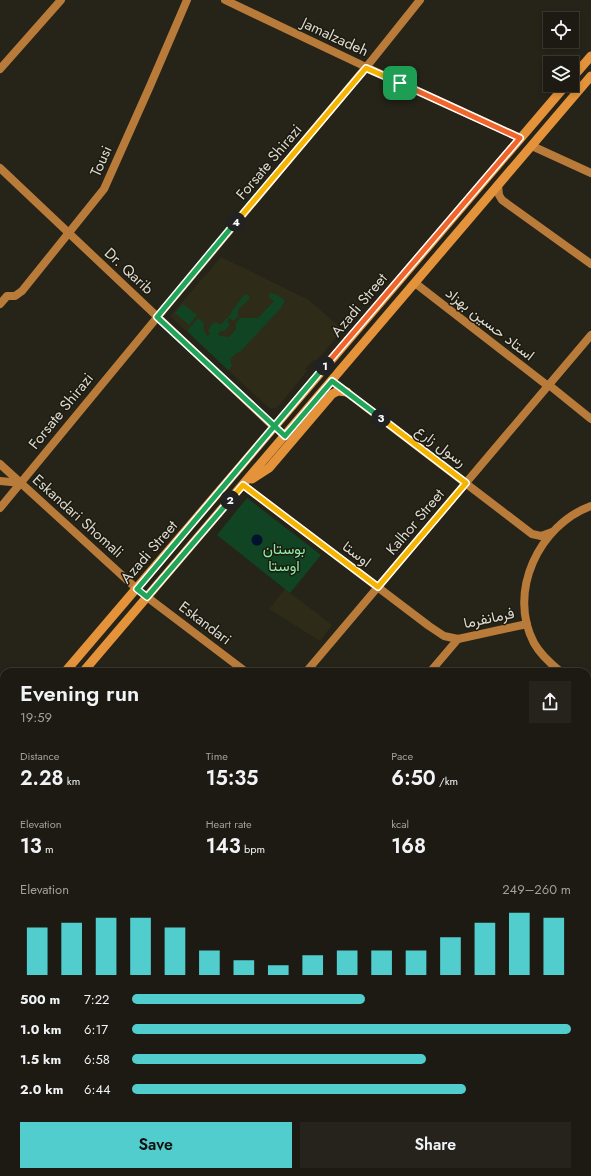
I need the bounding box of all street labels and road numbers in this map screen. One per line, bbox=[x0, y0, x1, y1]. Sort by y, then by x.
street label: Jamalzadeh bbox=[296, 11, 372, 62]
street label: Forsate Shirazi bbox=[231, 119, 307, 205]
street label: Tousi bbox=[85, 142, 117, 180]
street label: Dr. Qarib bbox=[100, 242, 159, 300]
street label: Azadi Street bbox=[326, 268, 393, 342]
street label: استاد حسین بهزاد bbox=[441, 282, 539, 366]
street label: Forsate Shirazi bbox=[23, 368, 99, 454]
street label: رسول زارع bbox=[411, 420, 471, 472]
street label: Eskandari Shomali bbox=[28, 469, 128, 563]
street label: Kalhor Street bbox=[381, 484, 450, 560]
street label: Azadi Street bbox=[115, 515, 183, 588]
street label: اوستا bbox=[338, 536, 376, 572]
street label: Eskandari bbox=[174, 596, 236, 650]
street label: فرمانفرما bbox=[461, 602, 517, 634]

